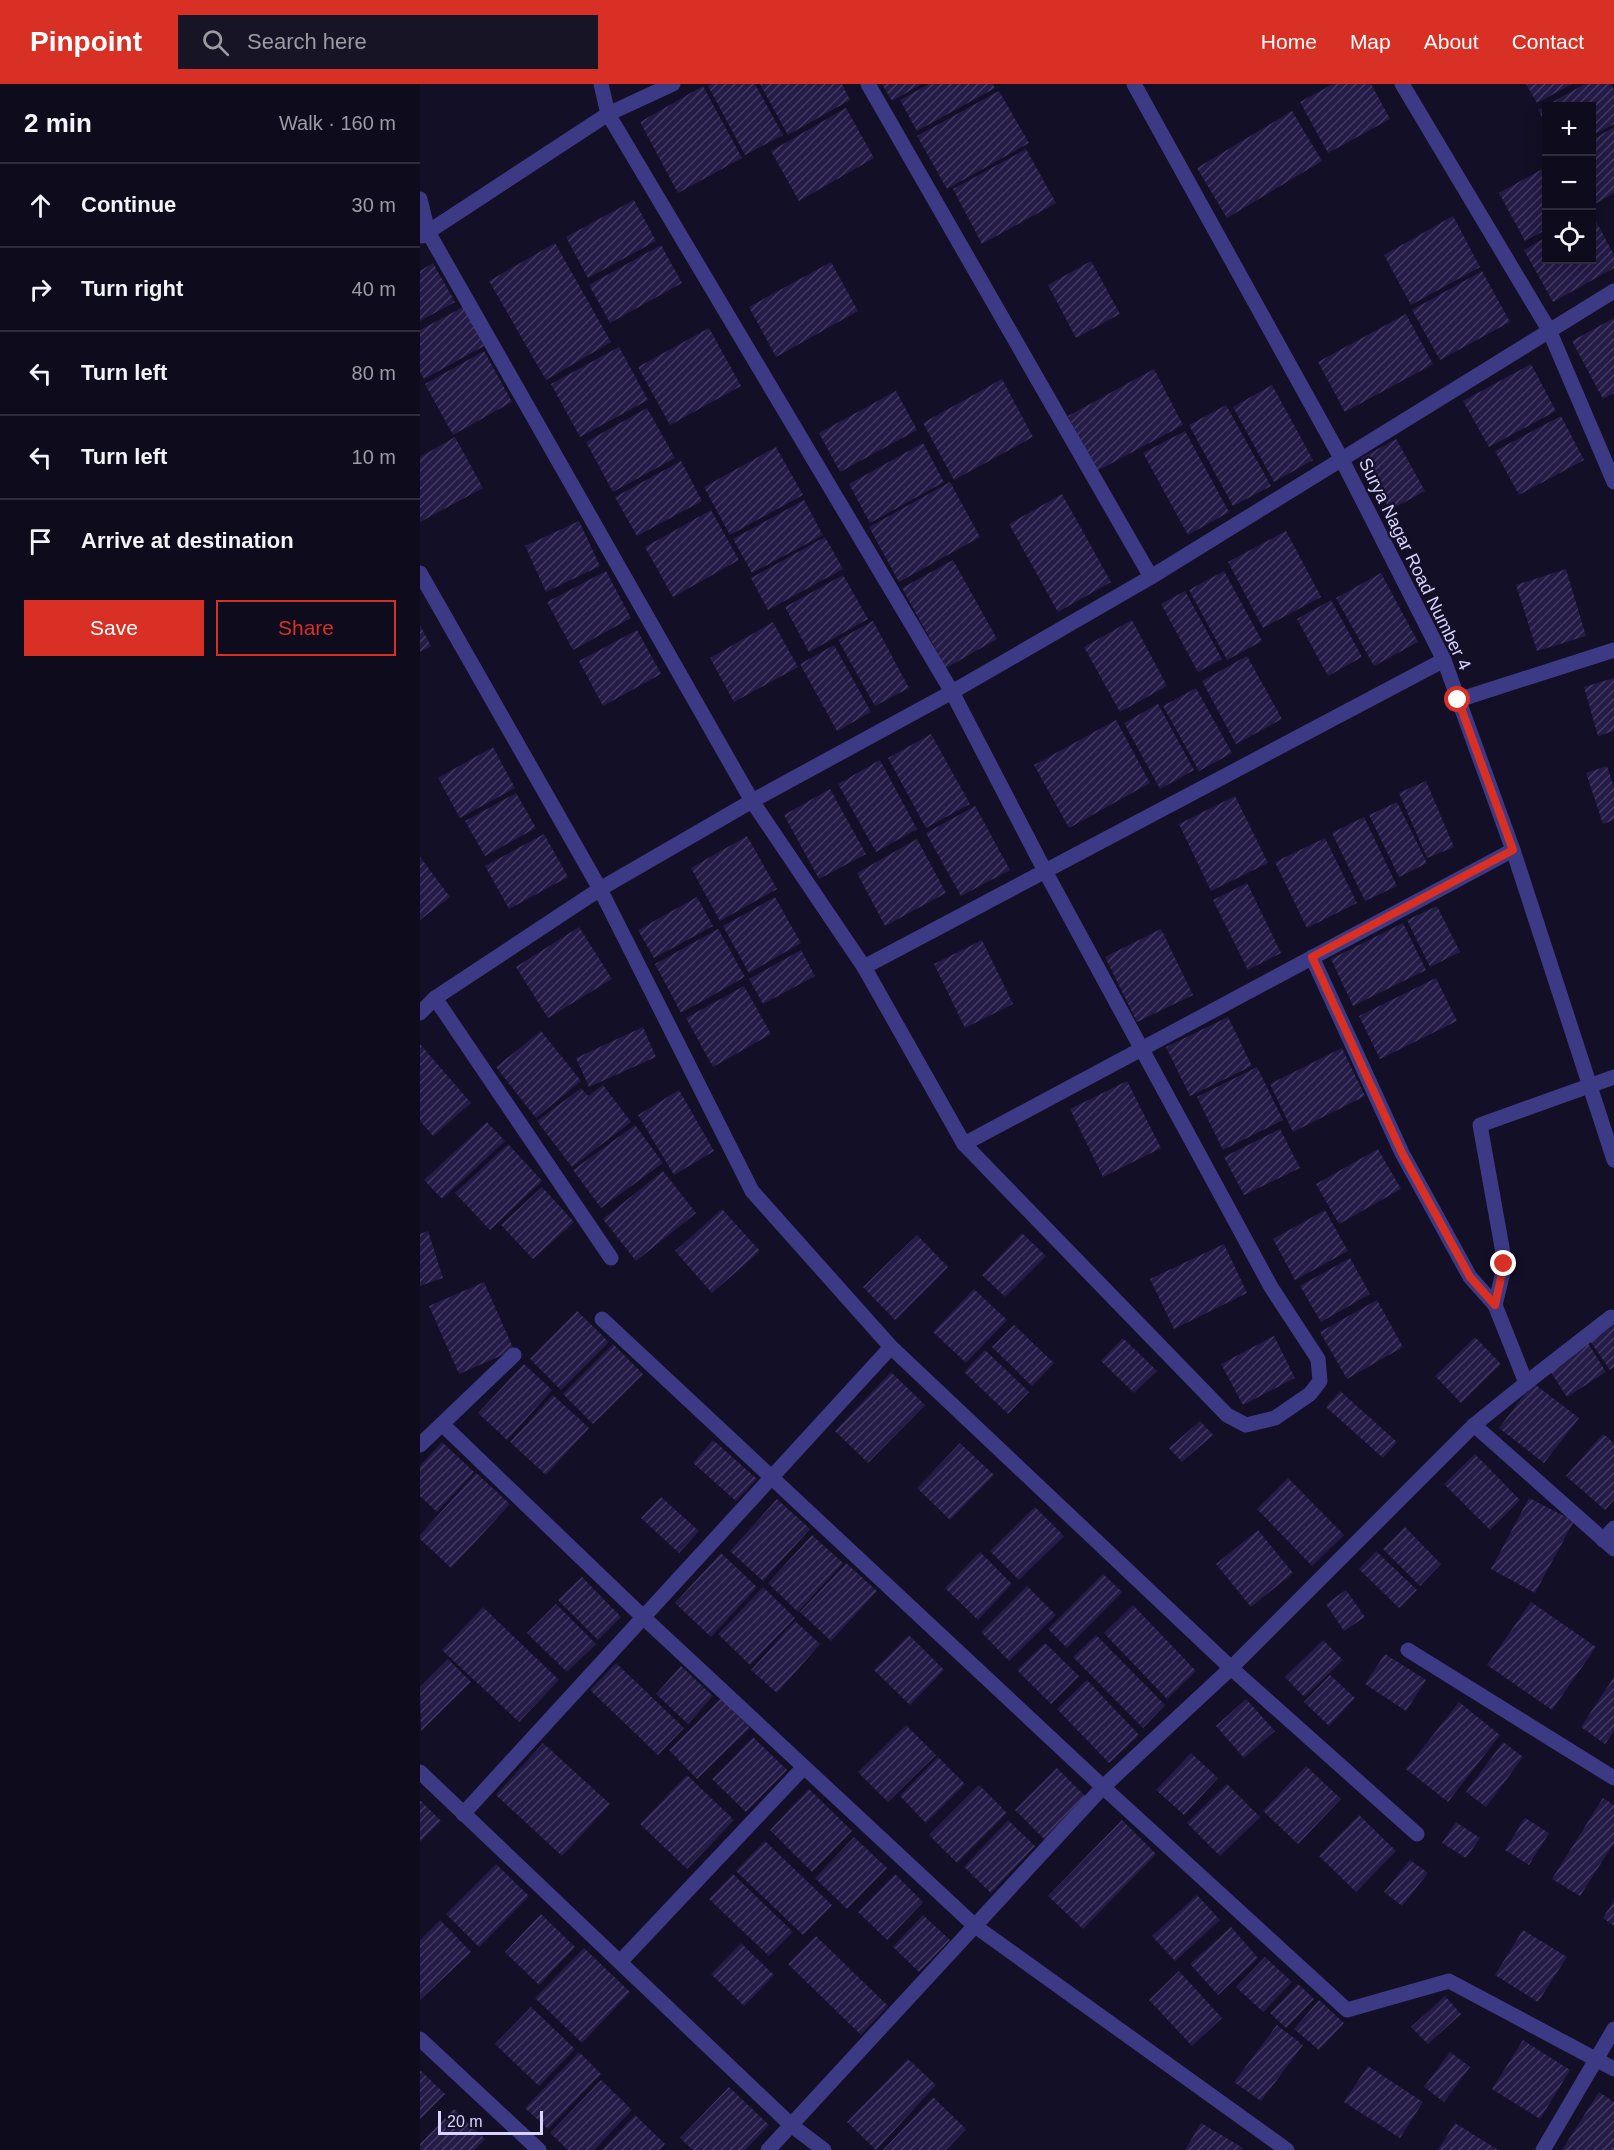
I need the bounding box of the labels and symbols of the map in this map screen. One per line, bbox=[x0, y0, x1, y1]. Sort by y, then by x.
street label: Surya Nagar Road Number 4 bbox=[1355, 455, 1475, 673]
route start bbox=[1444, 686, 1470, 712]
route end bbox=[1490, 1250, 1516, 1276]
scale bar bbox=[438, 2108, 543, 2136]

